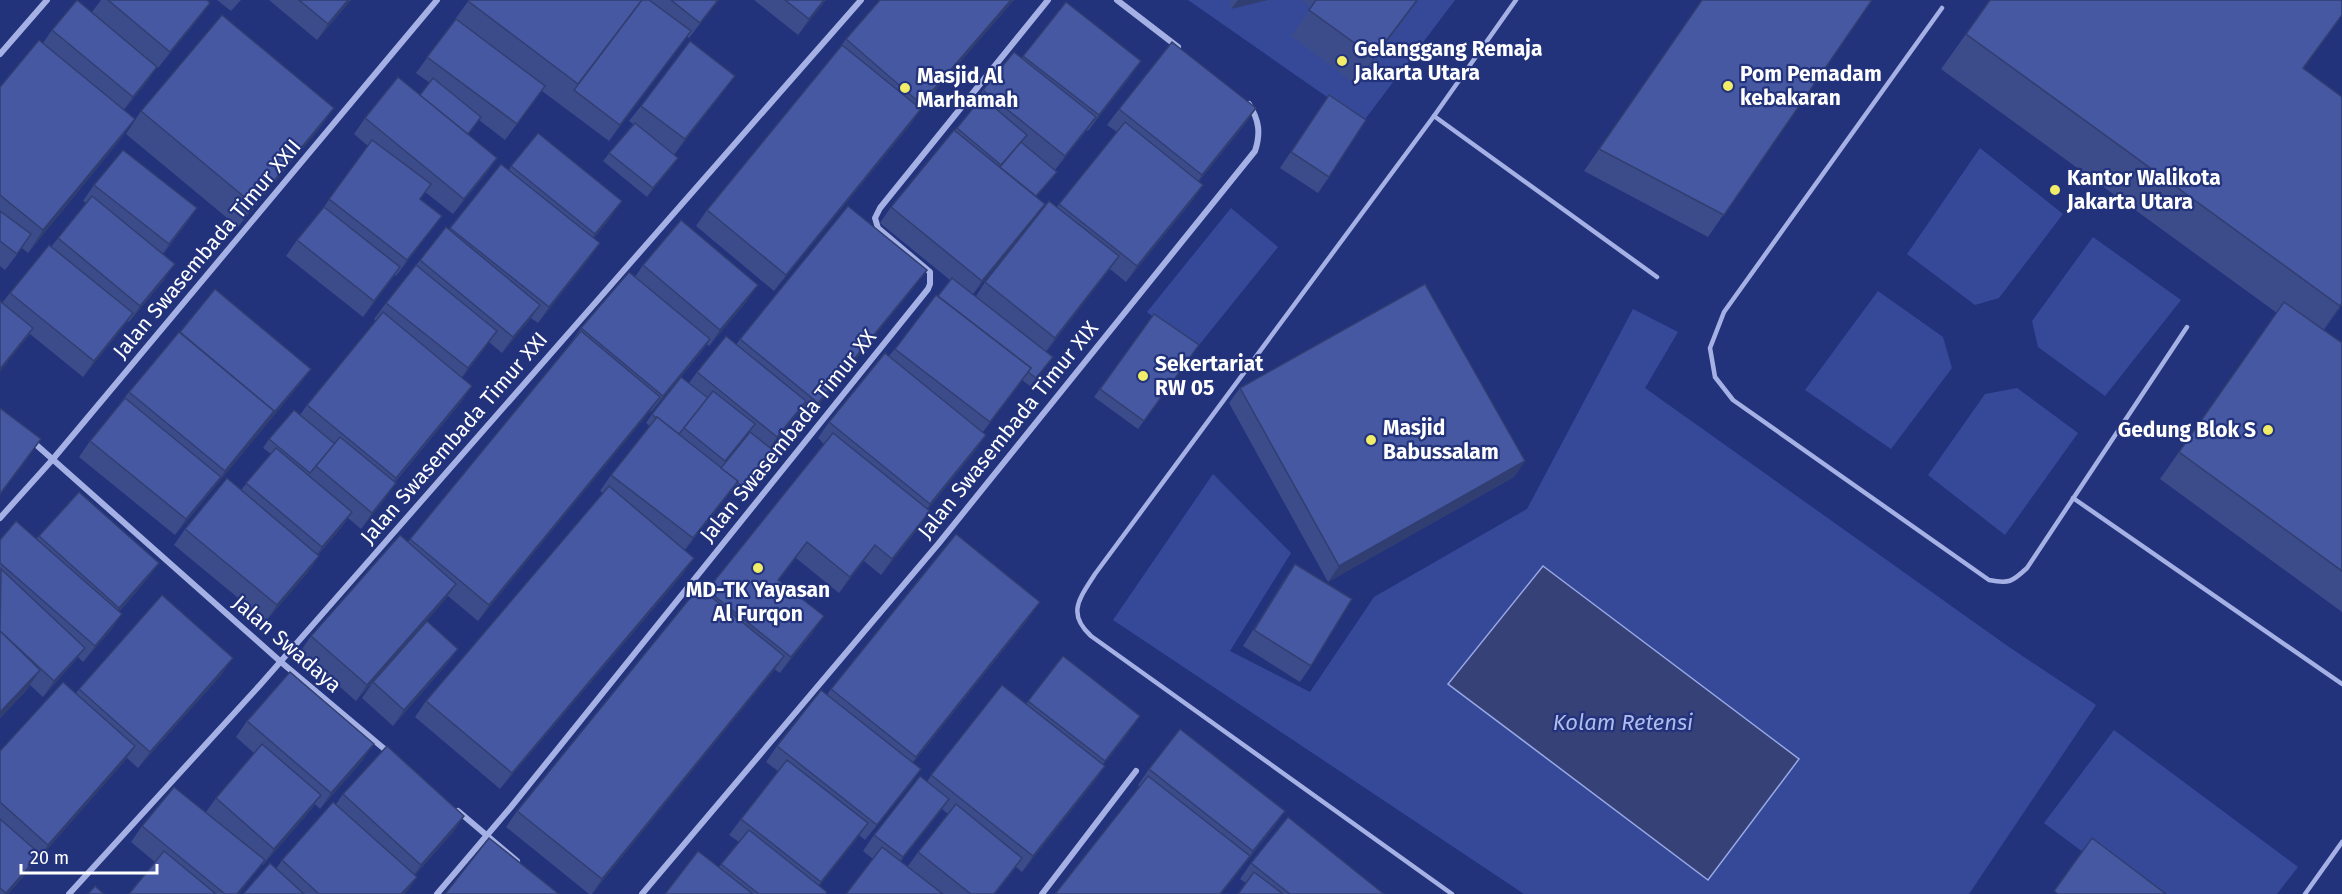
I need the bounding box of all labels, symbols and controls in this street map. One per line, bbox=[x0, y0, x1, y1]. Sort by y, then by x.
place label: Gelanggang Remaja Jakarta Utara bbox=[1353, 36, 1542, 86]
marker: Gelanggang Remaja Jakarta Utara bbox=[1335, 54, 1349, 68]
place label: Pom Pemadam kebakaran bbox=[1740, 61, 1882, 111]
place label: Masjid Al Marhamah bbox=[917, 63, 1018, 113]
marker: Pom Pemadam kebakaran bbox=[1721, 79, 1735, 93]
marker: Masjid Al Marhamah bbox=[898, 81, 912, 95]
street label: Jalan Swasembada Timur XXII bbox=[107, 134, 307, 364]
place label: Kantor Walikota Jakarta Utara bbox=[2066, 165, 2221, 215]
marker: Kantor Walikota Jakarta Utara bbox=[2048, 183, 2062, 197]
street label: Jalan Swasembada Timur XIX bbox=[912, 315, 1104, 544]
street label: Jalan Swasembada Timur XX bbox=[694, 324, 882, 548]
street label: Jalan Swasembada Timur XXI bbox=[355, 327, 553, 549]
place label: Sekertariat RW 05 bbox=[1155, 351, 1264, 401]
marker: Sekertariat RW 05 bbox=[1136, 369, 1150, 383]
place label: Masjid Babussalam bbox=[1383, 415, 1499, 465]
place label: Gedung Blok S bbox=[2118, 417, 2256, 443]
marker: Gedung Blok S bbox=[2261, 423, 2275, 437]
marker: Masjid Babussalam bbox=[1364, 433, 1378, 447]
marker: MD-TK Yayasan Al Furqon bbox=[751, 561, 765, 575]
place label: MD-TK Yayasan Al Furqon bbox=[686, 577, 830, 627]
street label: Jalan Swadaya bbox=[227, 590, 347, 698]
water label: Kolam Retensi bbox=[1553, 709, 1693, 736]
scale bar bbox=[21, 837, 158, 875]
text: 20 m bbox=[30, 847, 69, 869]

